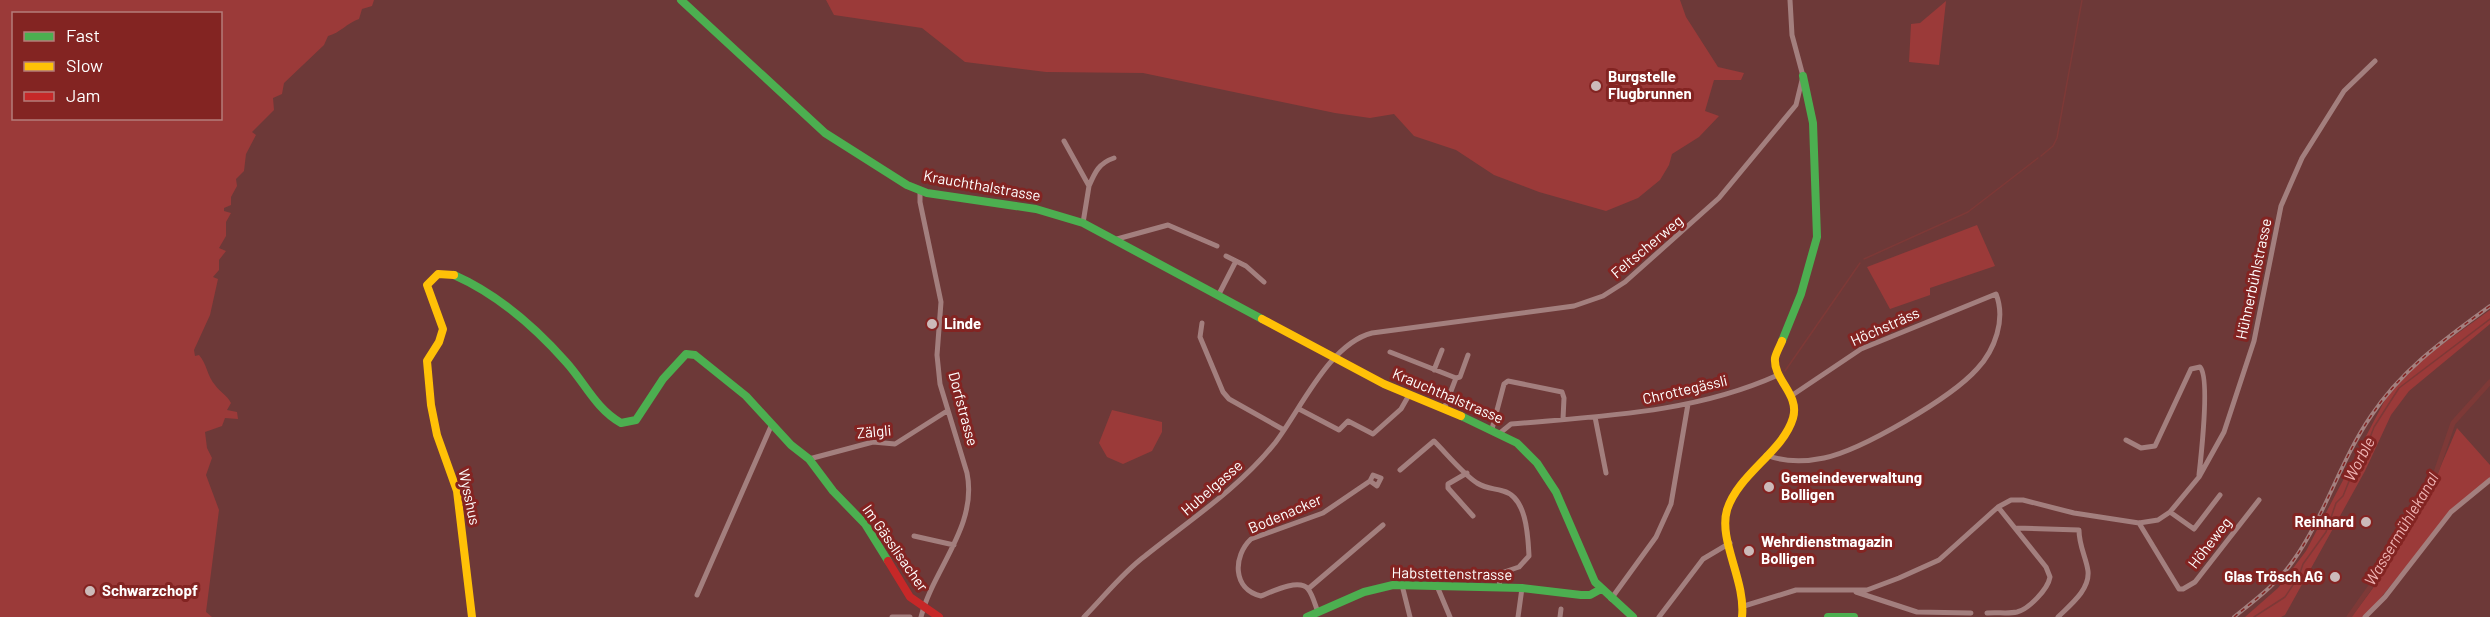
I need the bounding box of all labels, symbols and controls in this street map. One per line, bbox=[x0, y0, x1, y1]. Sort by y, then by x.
legend bbox=[12, 12, 222, 120]
text: Fast bbox=[66, 24, 100, 46]
text: Slow bbox=[66, 54, 103, 76]
place label: Burgstelle Flugbrunnen bbox=[1608, 67, 1692, 102]
marker: Burgstelle Flugbrunnen bbox=[1589, 79, 1603, 93]
text: Jam bbox=[66, 84, 100, 106]
street label: Krauchthalstrasse bbox=[922, 166, 1042, 204]
street label: Feltscherweg bbox=[1607, 211, 1686, 282]
street label: Hühnerbühlstrasse bbox=[2231, 217, 2275, 341]
street label: Höchsträss bbox=[1847, 303, 1922, 349]
place label: Linde bbox=[944, 314, 981, 332]
marker: Linde bbox=[925, 317, 939, 331]
street label: Krauchthalstrasse bbox=[1390, 364, 1507, 427]
street label: Dorfstrasse bbox=[945, 370, 983, 448]
street label: Chrottegässli bbox=[1641, 371, 1729, 408]
street label: Zälgli bbox=[856, 421, 892, 441]
water label: Worble bbox=[2339, 433, 2378, 484]
street label: Hubelgasse bbox=[1177, 456, 1246, 519]
street label: Wysshus bbox=[455, 467, 485, 527]
place label: Gemeindeverwaltung Bolligen bbox=[1781, 468, 1922, 503]
water label: Wassermühlekanal bbox=[2360, 469, 2442, 588]
marker: Gemeindeverwaltung Bolligen bbox=[1762, 480, 1776, 494]
street label: Bodenacker bbox=[1245, 489, 1325, 537]
street label: Im Gässlisacher bbox=[859, 501, 933, 595]
place label: Reinhard bbox=[2295, 512, 2354, 530]
street label: Höheweg bbox=[2184, 513, 2235, 572]
marker: Reinhard bbox=[2359, 515, 2373, 529]
place label: Wehrdienstmagazin Bolligen bbox=[1761, 532, 1893, 567]
marker: Wehrdienstmagazin Bolligen bbox=[1742, 544, 1756, 558]
street label: Habstettenstrasse bbox=[1392, 563, 1513, 583]
place label: Glas Trösch AG bbox=[2224, 567, 2323, 585]
marker: Glas Trösch AG bbox=[2328, 570, 2342, 584]
place label: Schwarzchopf bbox=[102, 581, 198, 599]
marker: Schwarzchopf bbox=[83, 584, 97, 598]

